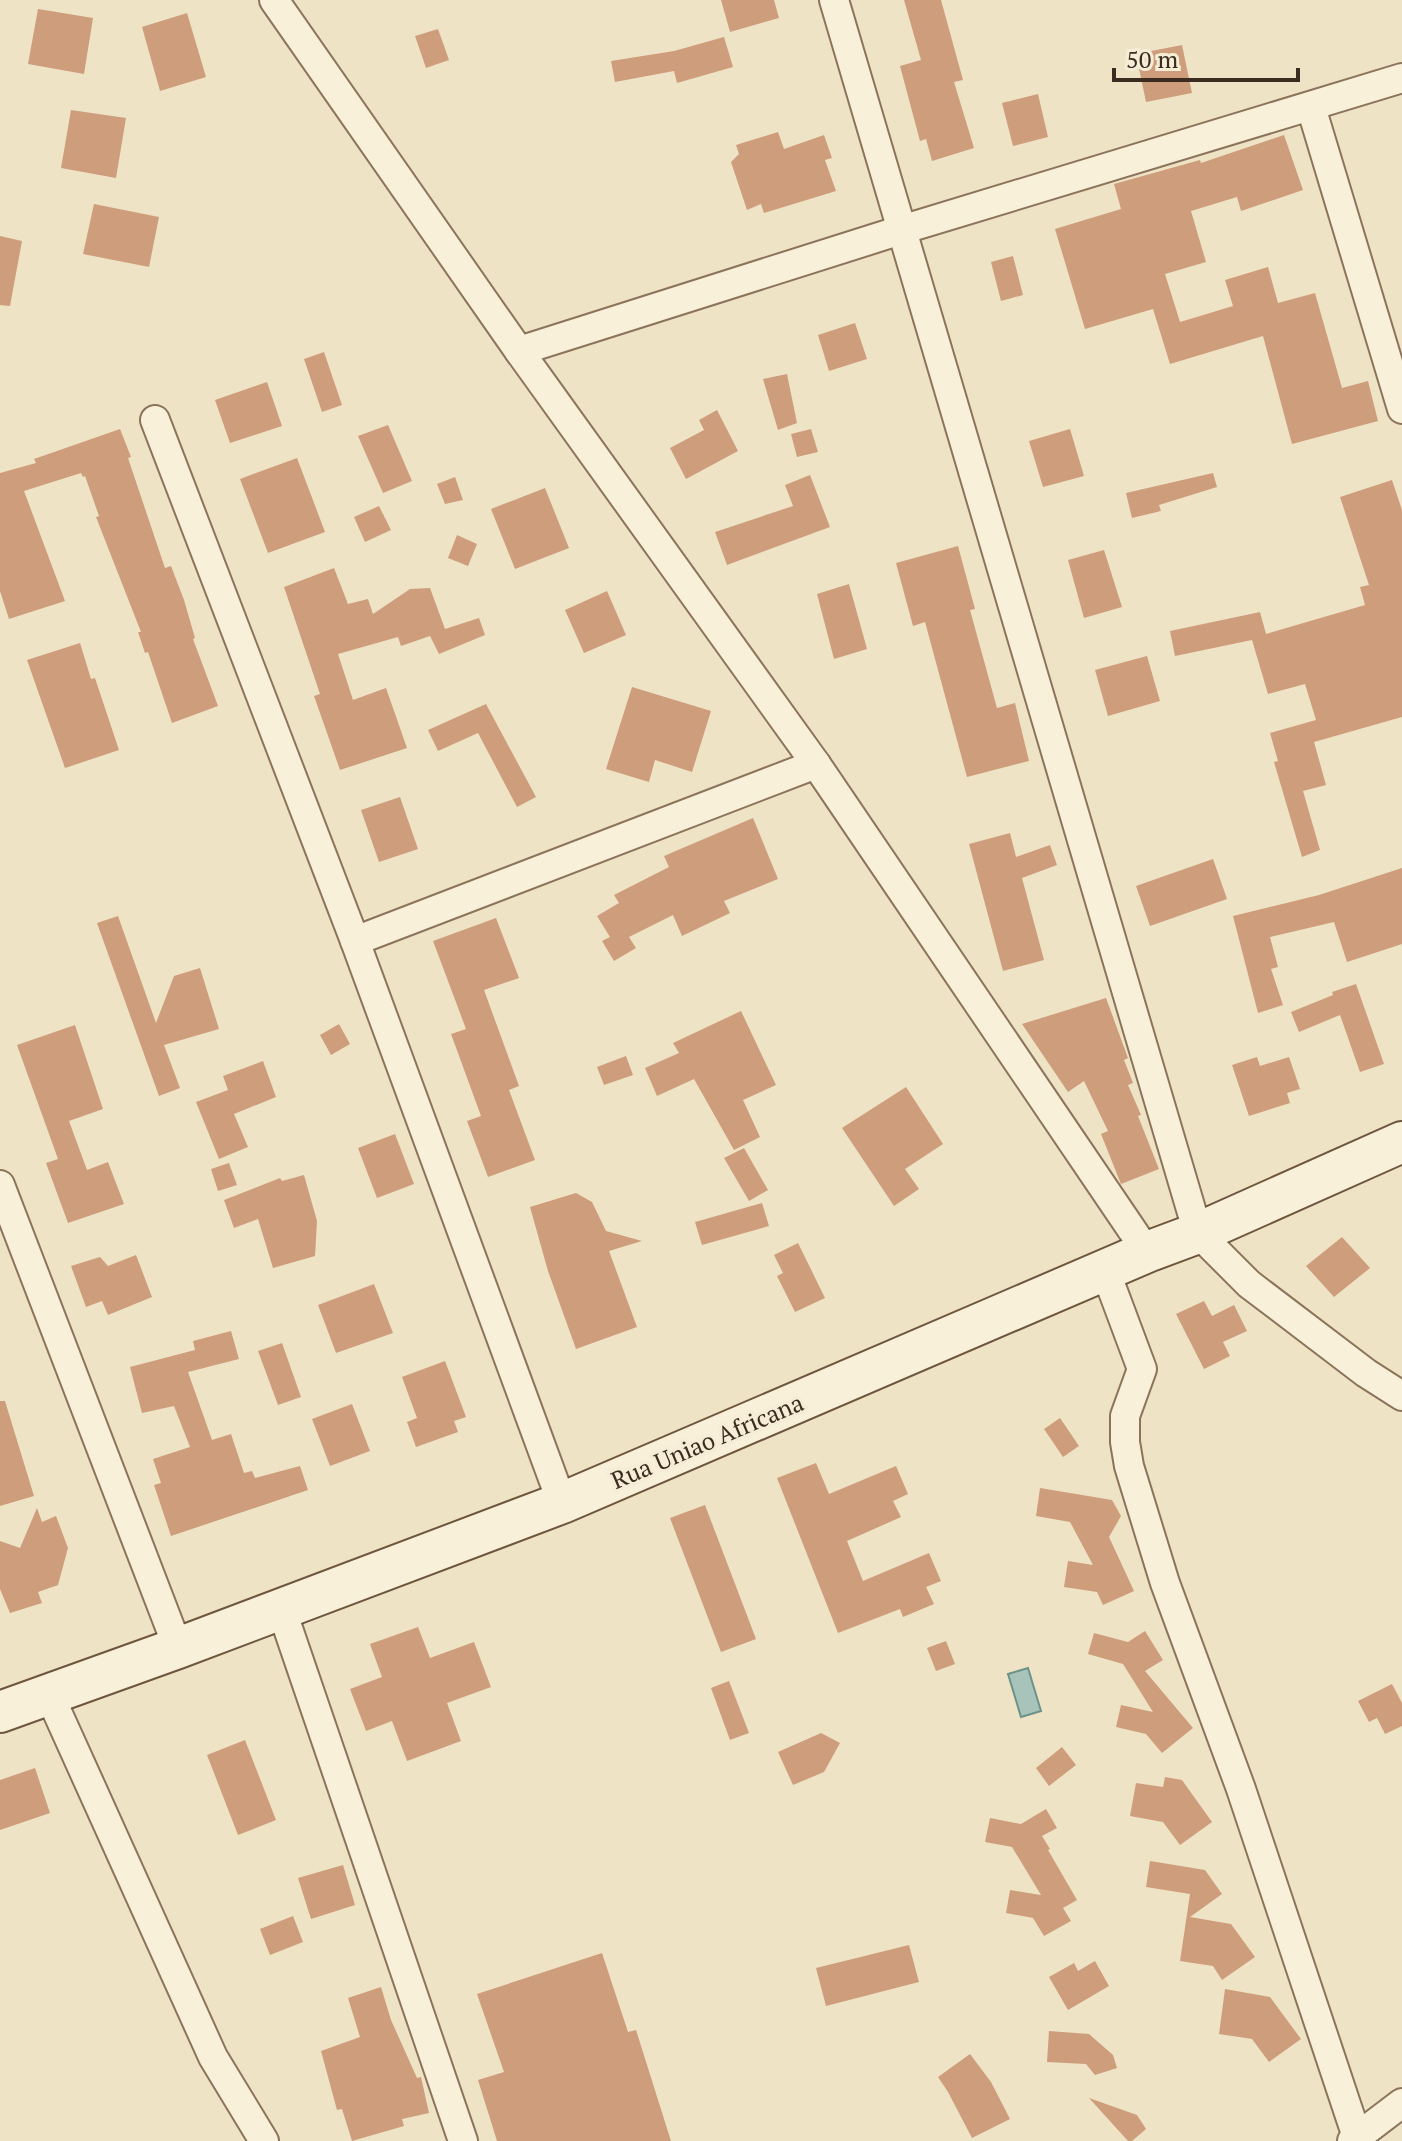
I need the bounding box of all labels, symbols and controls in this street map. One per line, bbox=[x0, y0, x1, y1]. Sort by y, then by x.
scale bar bbox=[1114, 32, 1298, 82]
text: 50 m bbox=[1126, 43, 1178, 75]
street label: Rua Uniao Africana bbox=[606, 1386, 808, 1496]

